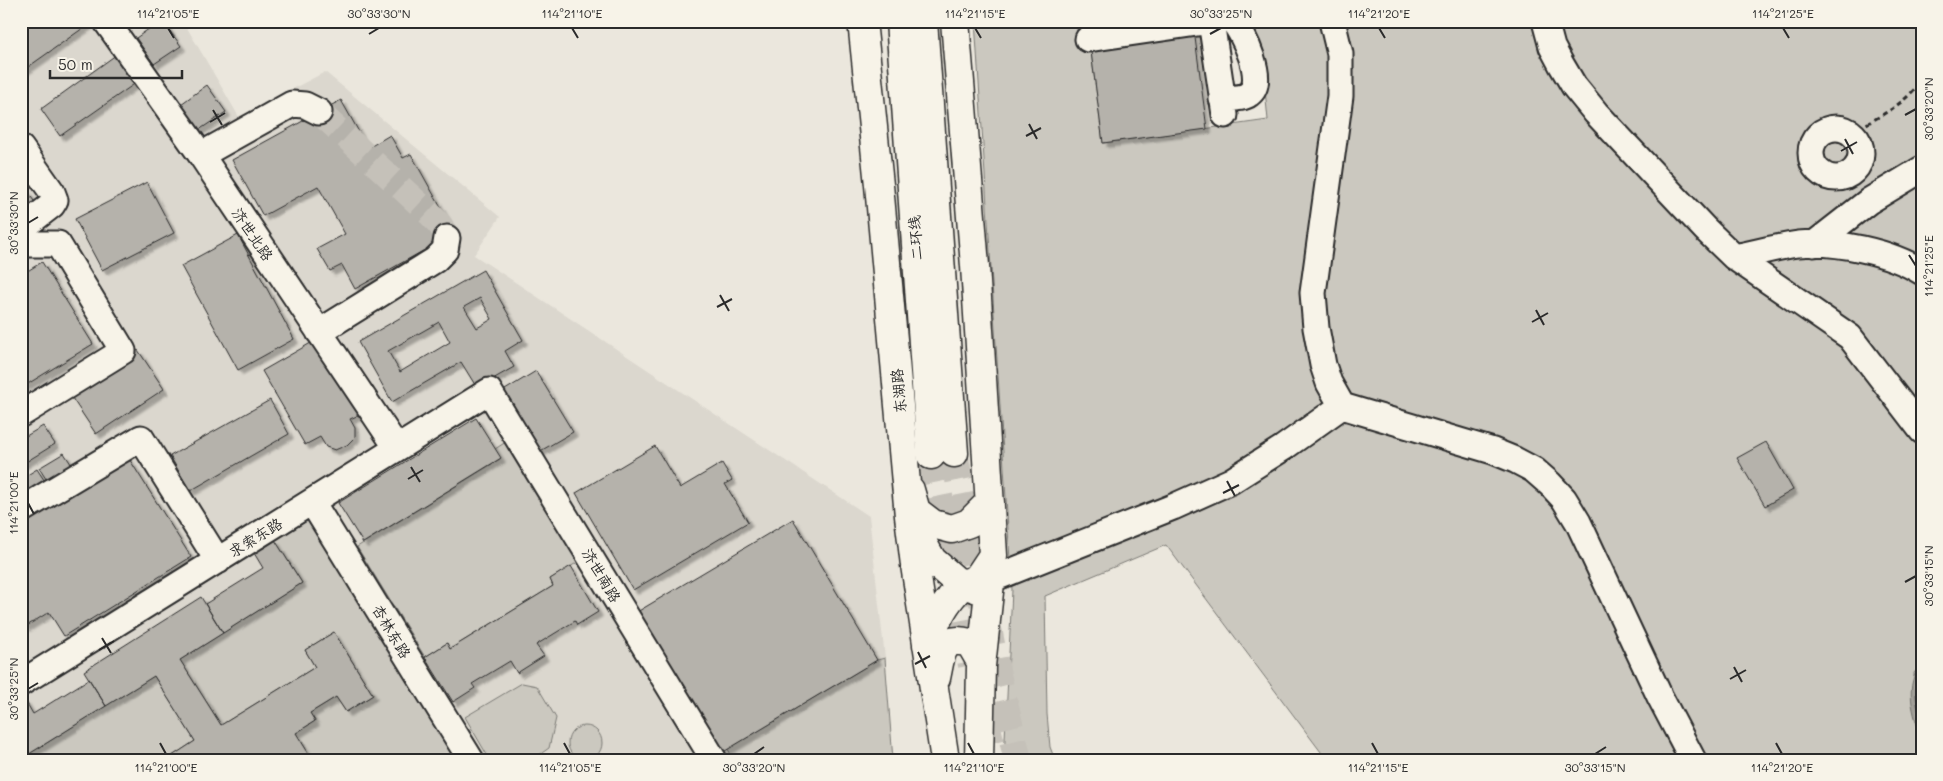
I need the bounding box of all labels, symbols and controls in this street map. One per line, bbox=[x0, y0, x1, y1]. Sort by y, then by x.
text: 114°21'05"E bbox=[137, 5, 199, 21]
text: 30°33'30"N bbox=[347, 5, 411, 21]
text: 114°21'10"E bbox=[542, 5, 603, 21]
text: 114°21'15"E bbox=[945, 5, 1005, 21]
text: 30°33'25"N bbox=[1190, 5, 1252, 21]
text: 114°21'20"E bbox=[1348, 5, 1410, 21]
text: 114°21'25"E bbox=[1752, 5, 1814, 21]
scale bar bbox=[50, 48, 182, 80]
text: 50 m bbox=[58, 54, 93, 74]
text: 30°33'20"N bbox=[1920, 78, 1936, 140]
text: 30°33'30"N bbox=[5, 191, 21, 255]
street label: 济世北路 bbox=[228, 204, 278, 264]
street label: 二环线 bbox=[903, 215, 927, 261]
text: 114°21'25"E bbox=[1920, 235, 1936, 297]
street label: 东湖路 bbox=[886, 368, 910, 414]
text: 114°21'00"E bbox=[5, 471, 21, 535]
street label: 求索东路 bbox=[224, 513, 286, 561]
street label: 济世南路 bbox=[578, 544, 626, 606]
text: 30°33'15"N bbox=[1920, 545, 1936, 607]
street label: 杏林东路 bbox=[368, 600, 416, 662]
text: 30°33'25"N bbox=[5, 658, 21, 720]
text: 114°21'00"E bbox=[134, 759, 198, 775]
text: 114°21'05"E bbox=[539, 759, 601, 775]
text: 30°33'20"N bbox=[723, 759, 785, 775]
text: 114°21'10"E bbox=[944, 759, 1005, 775]
text: 114°21'15"E bbox=[1348, 759, 1408, 775]
text: 30°33'15"N bbox=[1564, 759, 1626, 775]
text: 114°21'20"E bbox=[1751, 759, 1813, 775]

